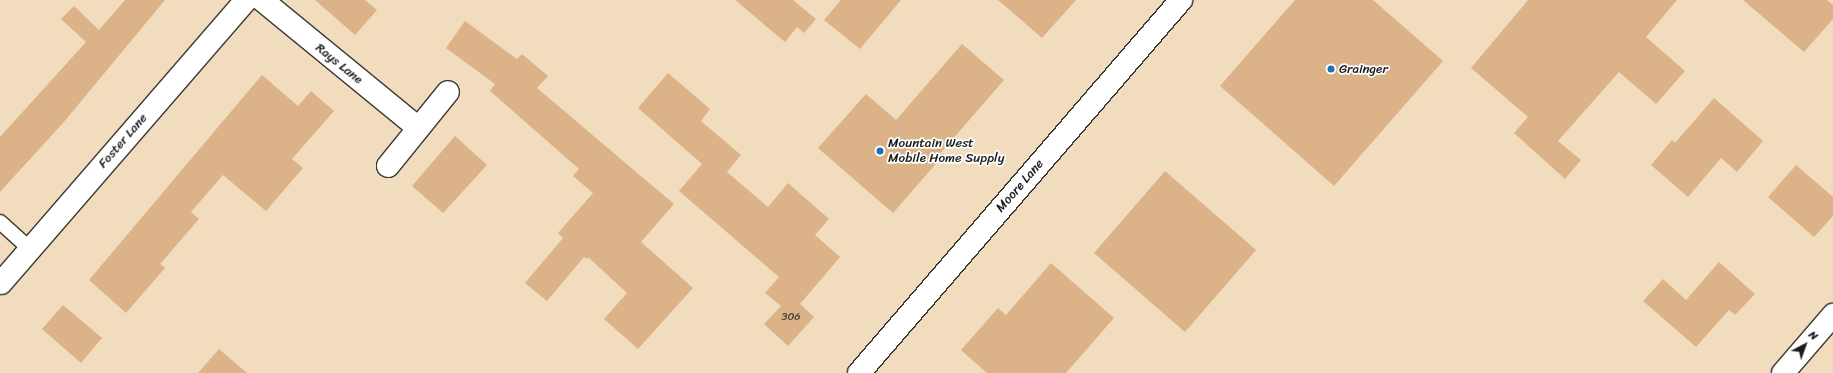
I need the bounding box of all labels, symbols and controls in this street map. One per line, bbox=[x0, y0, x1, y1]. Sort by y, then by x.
street label: Rays Lane bbox=[312, 40, 366, 88]
place label: Grainger bbox=[1339, 61, 1388, 77]
marker: Grainger bbox=[1326, 64, 1336, 74]
street label: Foster Lane bbox=[95, 111, 151, 171]
place label: Mountain West Mobile Home Supply bbox=[888, 136, 1004, 167]
marker: Mountain West Mobile Home Supply bbox=[875, 146, 885, 156]
street label: Moore Lane bbox=[993, 156, 1047, 216]
house number: 306 bbox=[781, 310, 801, 324]
north arrow bbox=[1785, 325, 1825, 365]
text: N bbox=[1804, 326, 1822, 345]

